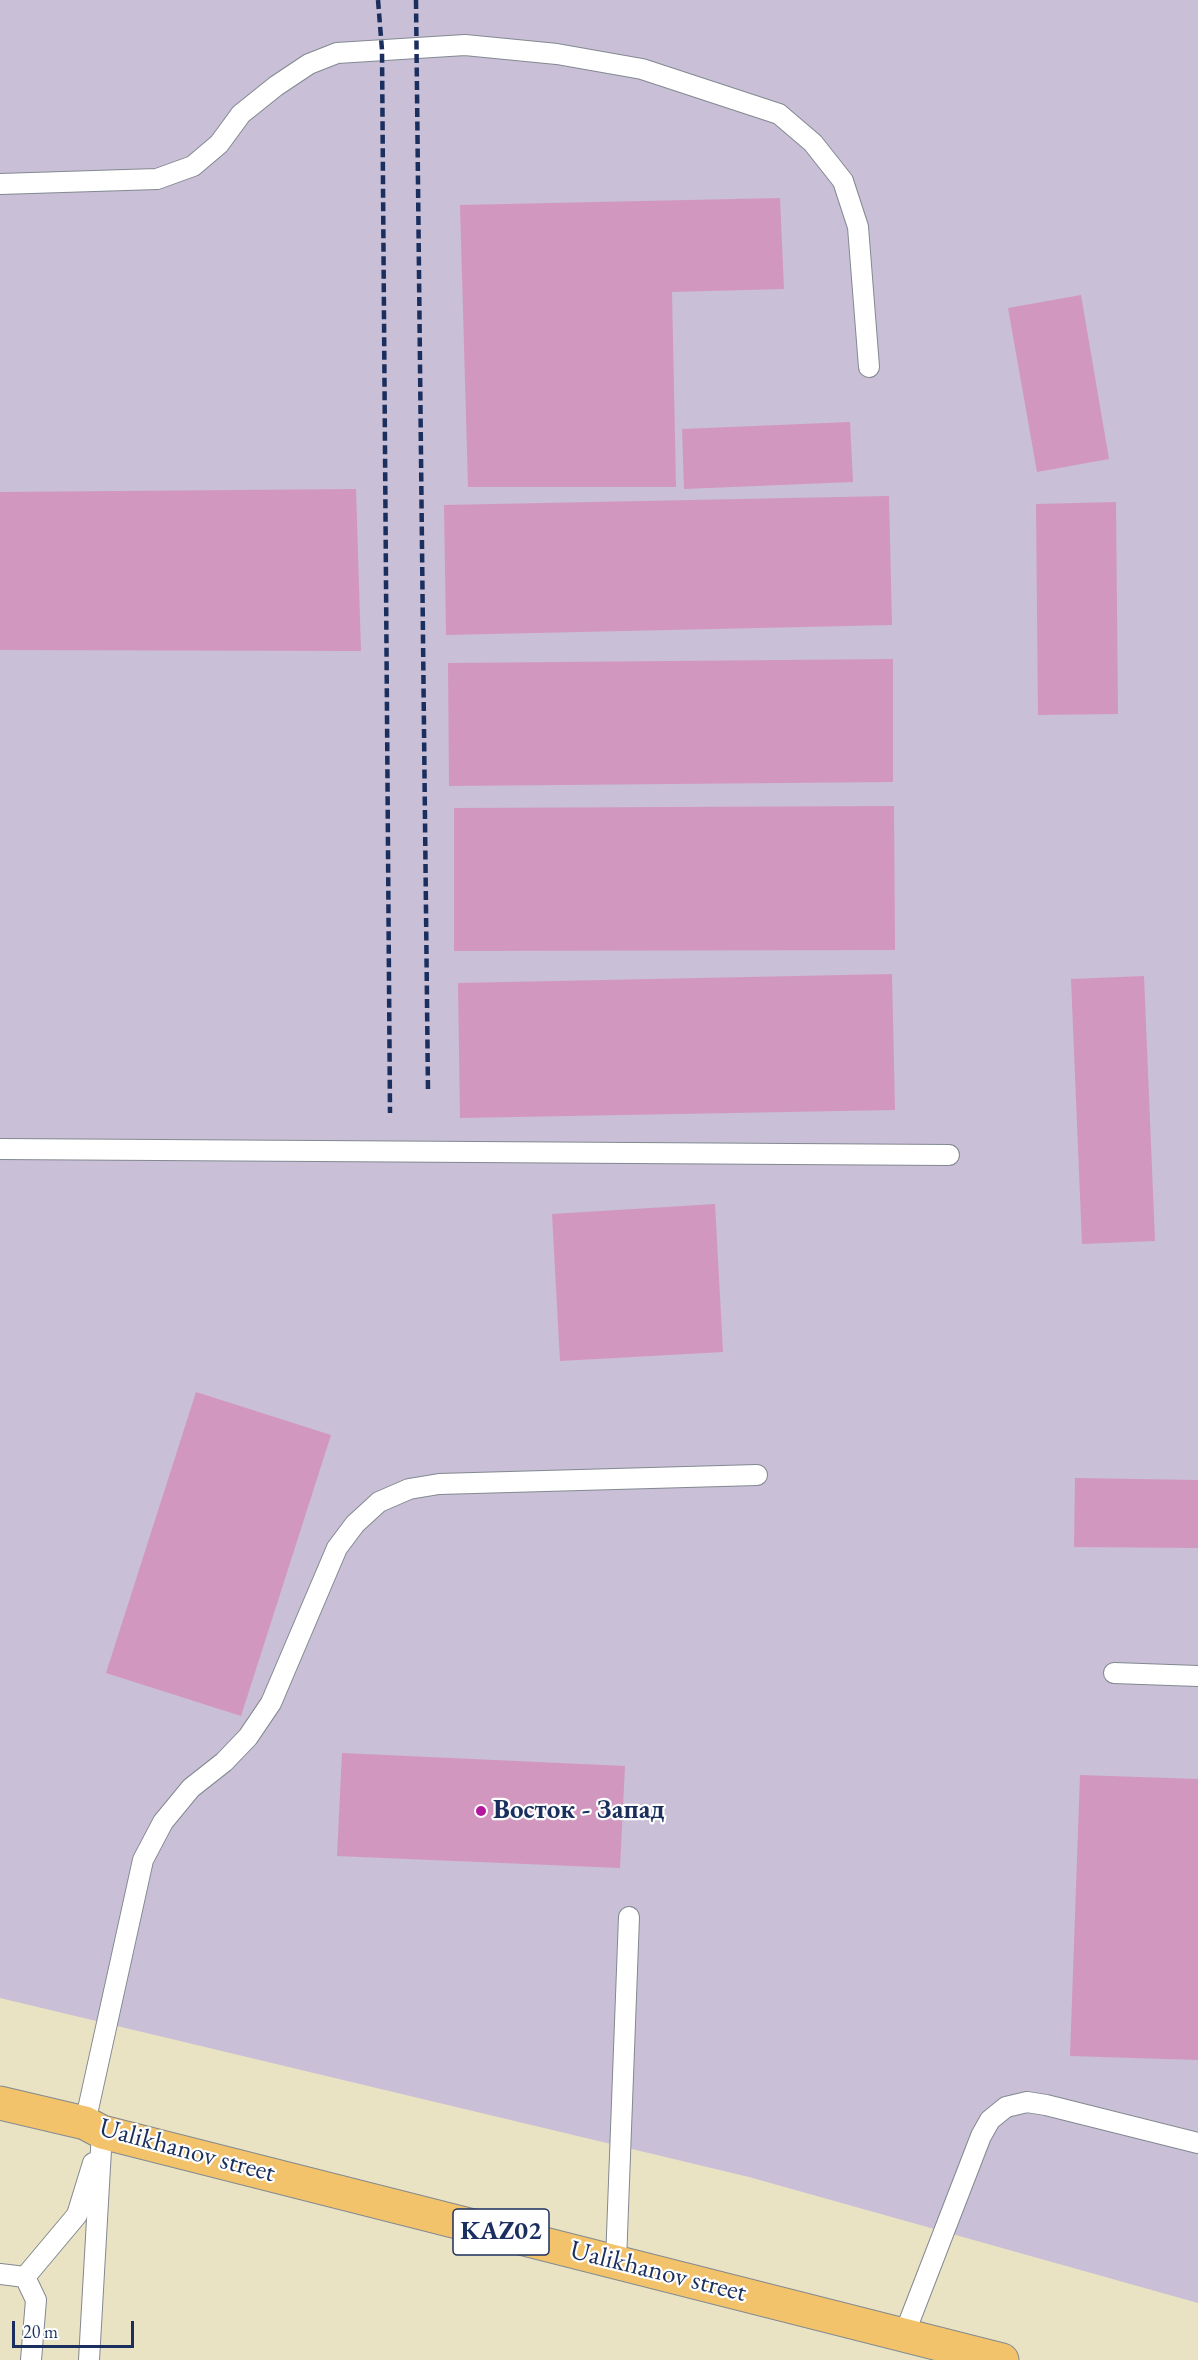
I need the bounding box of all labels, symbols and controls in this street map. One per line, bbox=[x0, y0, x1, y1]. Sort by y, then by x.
place label: Восток - Запад bbox=[493, 1795, 665, 1827]
marker: Восток - Запад bbox=[474, 1804, 488, 1818]
street label: Ualikhanov street bbox=[95, 2112, 279, 2190]
road number: KАZ02 bbox=[453, 2209, 549, 2255]
street label: Ualikhanov street bbox=[566, 2234, 750, 2310]
scale bar bbox=[15, 2309, 136, 2347]
text: 20 m bbox=[23, 2320, 58, 2343]

